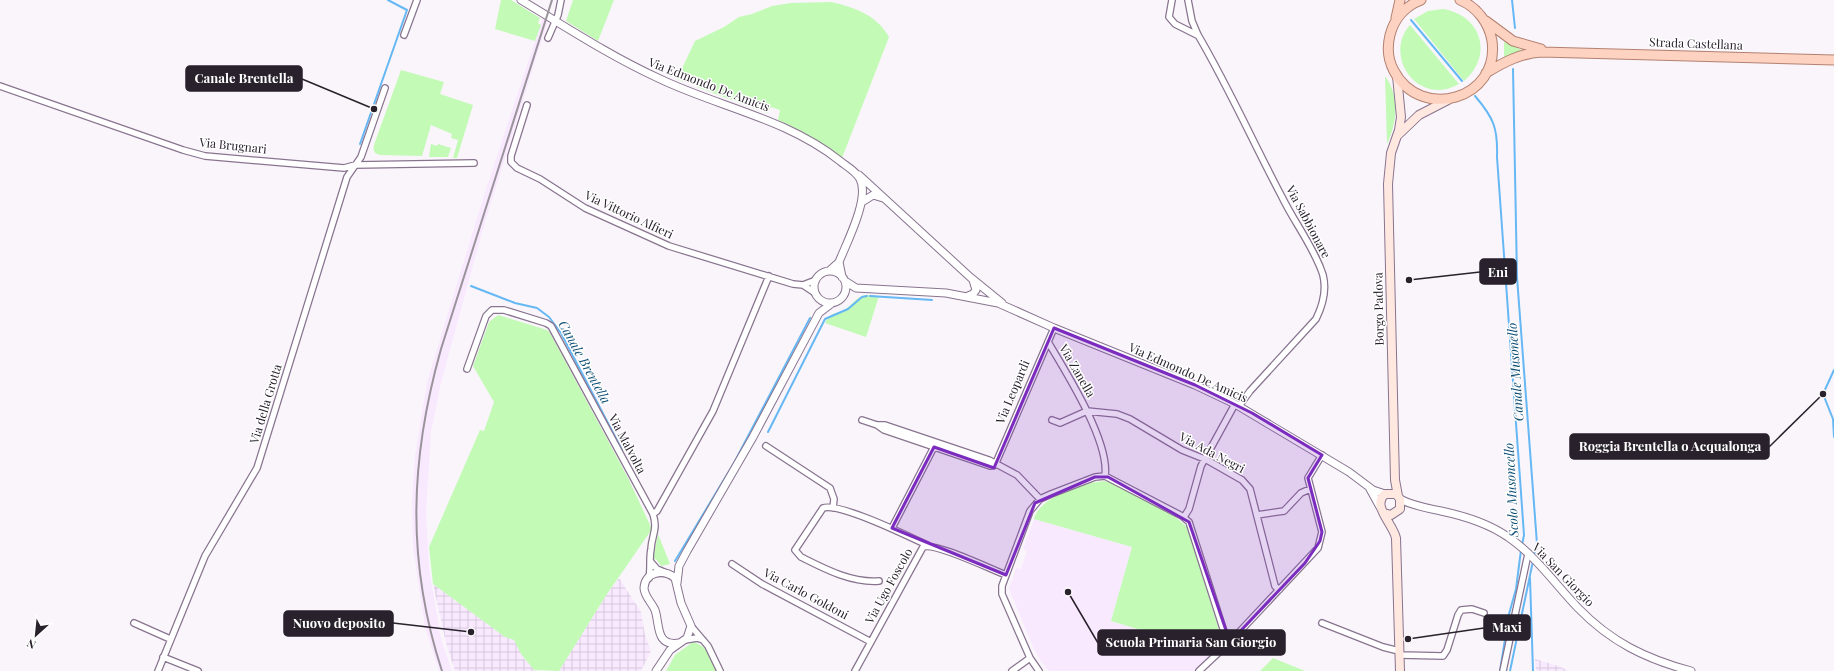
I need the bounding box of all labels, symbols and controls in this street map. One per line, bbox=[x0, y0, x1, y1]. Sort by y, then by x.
street label: Strada Castellana bbox=[1649, 33, 1743, 53]
street label: Via Edmondo De Amicis bbox=[646, 53, 772, 115]
callout: Canale Brentella bbox=[186, 66, 302, 91]
text: Canale Brentella bbox=[194, 69, 294, 86]
street label: Via Brugnari bbox=[198, 133, 268, 157]
street label: Via Sabbionare bbox=[1283, 182, 1335, 261]
street label: Via Vittorio Alfieri bbox=[582, 186, 677, 242]
callout: Eni bbox=[1480, 259, 1516, 284]
text: Eni bbox=[1488, 263, 1508, 280]
street label: Borgo Padova bbox=[1369, 272, 1387, 346]
water label: Canale Brentella bbox=[555, 317, 615, 407]
water label: Canale Musonello bbox=[1503, 322, 1526, 422]
street label: Via Edmondo De Amicis bbox=[1126, 338, 1250, 406]
street label: Via Zanella bbox=[1056, 340, 1099, 400]
street label: Via Leopardi bbox=[991, 357, 1033, 427]
street label: Via della Grotta bbox=[245, 362, 285, 446]
street label: Via Malvolta bbox=[605, 410, 650, 476]
street label: Via Ada Negri bbox=[1176, 428, 1248, 476]
callout: Roggia Brentella o Acqualonga bbox=[1570, 434, 1769, 459]
text: Roggia Brentella o Acqualonga bbox=[1579, 437, 1762, 454]
water label: Scolo Musoncello bbox=[1500, 442, 1522, 539]
street label: Via San Giorgio bbox=[1529, 538, 1598, 610]
street label: Via Ugo Foscolo bbox=[860, 545, 916, 627]
street label: Via Carlo Goldoni bbox=[760, 563, 852, 623]
callout: Nuovo deposito bbox=[284, 611, 393, 636]
text: Nuovo deposito bbox=[293, 614, 385, 631]
north arrow bbox=[16, 615, 56, 655]
callout: Maxi bbox=[1484, 615, 1530, 640]
text: Maxi bbox=[1492, 618, 1522, 635]
callout: Scuola Primaria San Giorgio bbox=[1098, 630, 1285, 655]
text: Scuola Primaria San Giorgio bbox=[1106, 633, 1276, 650]
text: N bbox=[24, 636, 38, 653]

